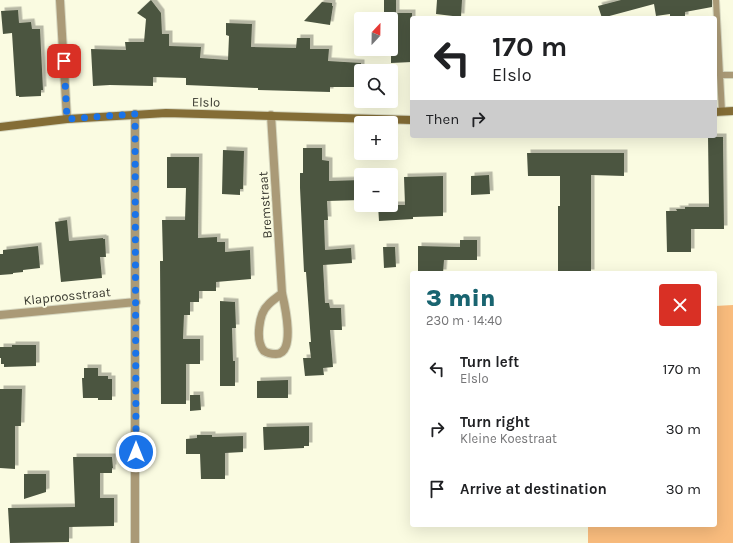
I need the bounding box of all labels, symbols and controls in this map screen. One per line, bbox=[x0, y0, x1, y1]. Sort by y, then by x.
north arrow bbox=[354, 12, 398, 56]
map controls bbox=[354, 12, 398, 212]
text: 170 m bbox=[492, 30, 567, 63]
icon: left bbox=[426, 32, 478, 84]
pin bbox=[47, 44, 81, 78]
icon: arrive bbox=[53, 50, 75, 72]
button: search bbox=[354, 64, 398, 108]
text: Elslo bbox=[492, 64, 532, 86]
street label: Elslo bbox=[192, 94, 220, 110]
icon: right bbox=[467, 108, 489, 130]
text: Then bbox=[426, 110, 459, 128]
button: + bbox=[354, 116, 398, 160]
button: − bbox=[354, 168, 398, 212]
street label: Bremstraat bbox=[255, 171, 275, 239]
street label: Klaproosstraat bbox=[23, 284, 111, 308]
text: 3 min bbox=[426, 284, 495, 312]
button: close bbox=[659, 284, 701, 326]
text: 230 m · 14:40 bbox=[426, 313, 502, 328]
text: Turn left bbox=[460, 353, 519, 371]
icon: left bbox=[426, 358, 448, 380]
text: 170 m bbox=[663, 360, 701, 378]
text: Elslo bbox=[460, 371, 489, 386]
text: Turn right bbox=[460, 413, 530, 431]
icon: right bbox=[426, 418, 448, 440]
text: 30 m bbox=[666, 420, 701, 438]
position arrow bbox=[115, 431, 157, 473]
text: Kleine Koestraat bbox=[460, 431, 557, 446]
icon: arrive bbox=[426, 478, 448, 500]
text: Arrive at destination bbox=[460, 480, 607, 498]
text: 30 m bbox=[666, 480, 701, 498]

